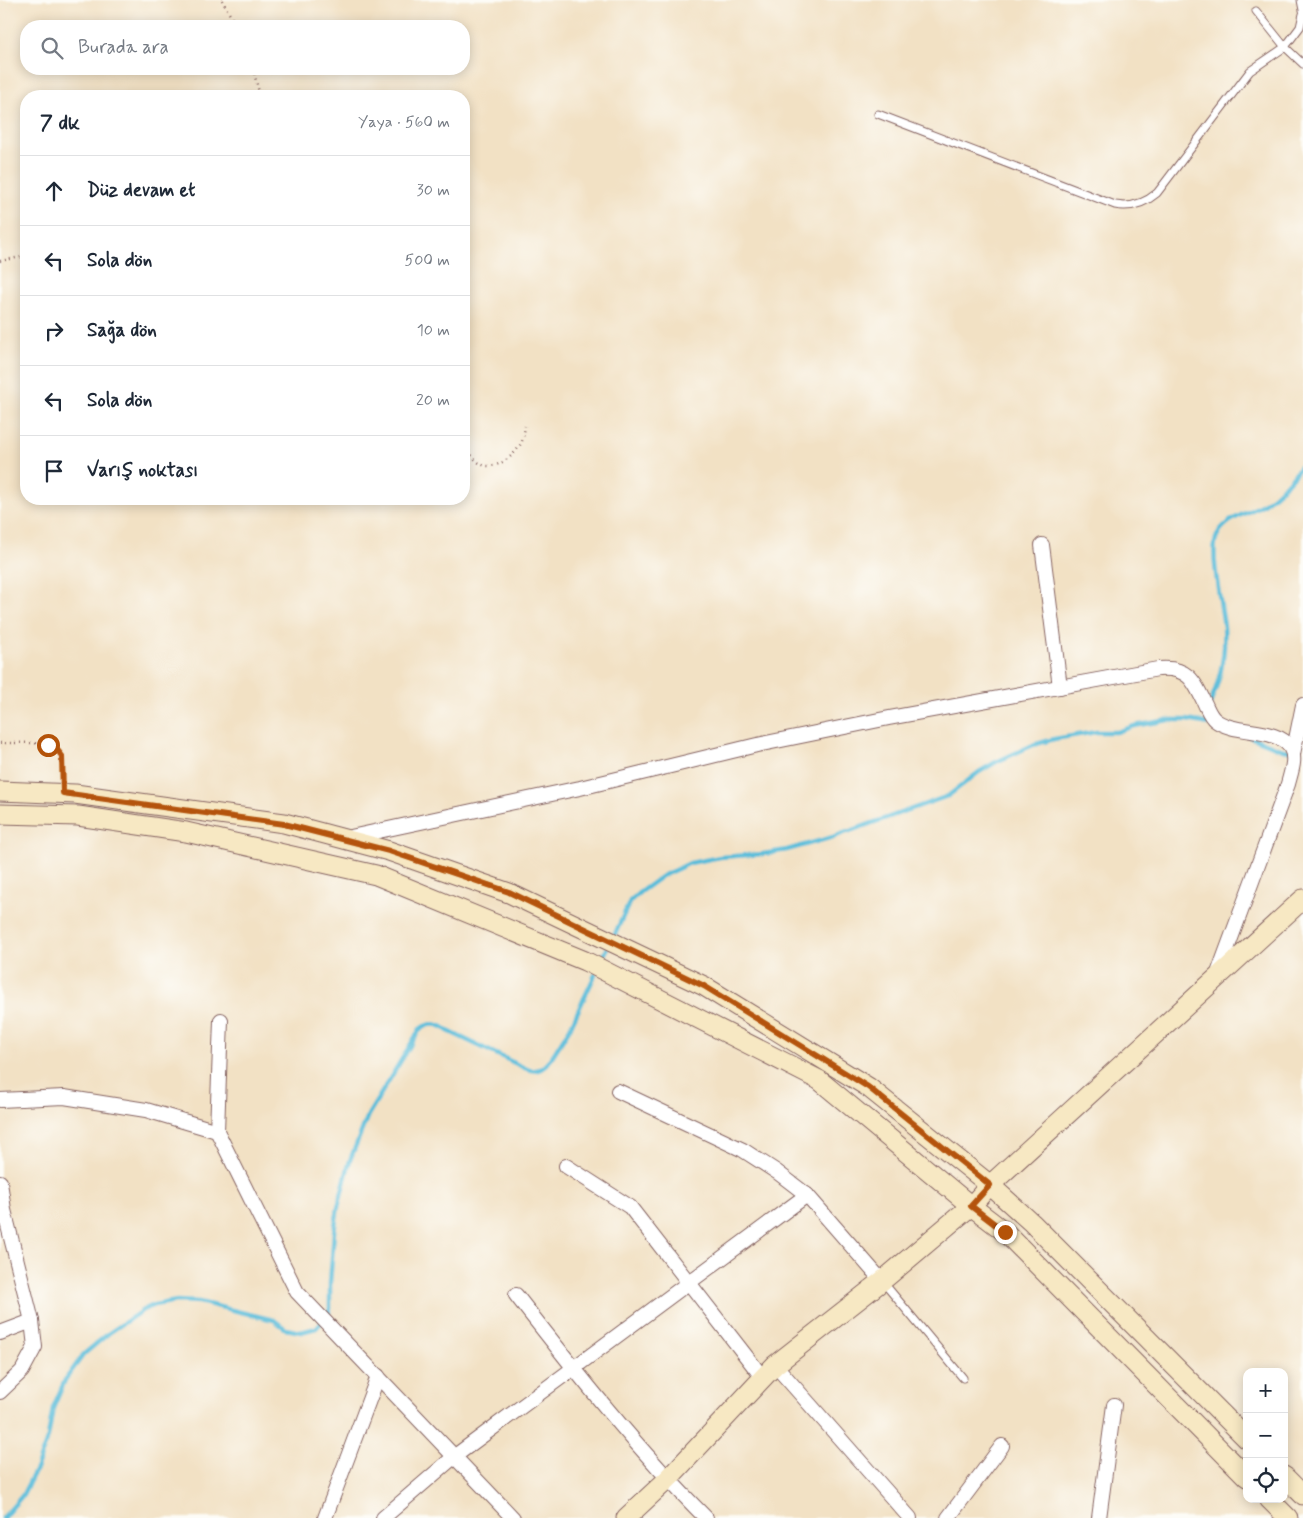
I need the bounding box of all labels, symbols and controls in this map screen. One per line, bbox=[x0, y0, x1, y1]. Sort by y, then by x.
search box bbox=[20, 20, 470, 75]
icon: search bbox=[38, 34, 66, 62]
text: Burada ara bbox=[78, 35, 169, 60]
text: 7 dk bbox=[40, 109, 80, 137]
text: Yaya · 560 m bbox=[358, 112, 450, 133]
icon: ahead bbox=[40, 177, 68, 205]
text: Düz devam et bbox=[87, 178, 195, 203]
text: 30 m bbox=[417, 180, 450, 201]
icon: left bbox=[40, 247, 68, 275]
text: Sola dön bbox=[87, 248, 152, 273]
text: 500 m bbox=[405, 250, 450, 271]
icon: right bbox=[40, 317, 68, 345]
text: Sağa dön bbox=[87, 318, 157, 343]
text: 10 m bbox=[417, 320, 450, 341]
icon: left bbox=[40, 387, 68, 415]
text: Sola dön bbox=[87, 388, 152, 413]
text: 20 m bbox=[416, 390, 450, 411]
icon: arrive bbox=[40, 457, 68, 485]
text: Varış noktası bbox=[87, 458, 198, 483]
route start bbox=[37, 734, 60, 757]
route end bbox=[994, 1221, 1017, 1244]
map controls bbox=[1243, 1368, 1288, 1503]
button: + bbox=[1243, 1368, 1288, 1413]
button: − bbox=[1243, 1413, 1288, 1458]
button: locate bbox=[1243, 1458, 1288, 1503]

